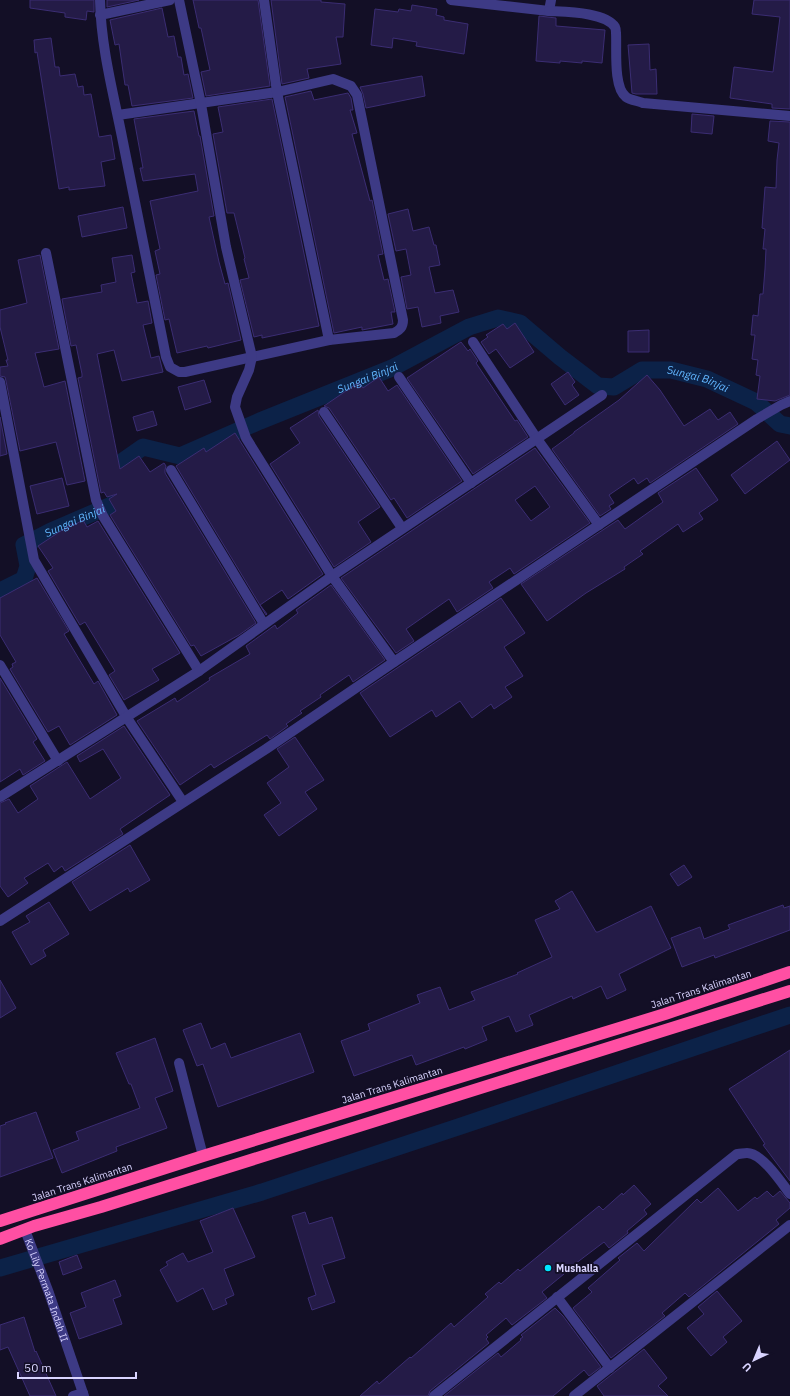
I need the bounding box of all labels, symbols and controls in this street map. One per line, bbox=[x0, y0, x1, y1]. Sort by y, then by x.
water label: Sungai Binjai bbox=[335, 359, 400, 396]
water label: Sungai Binjai bbox=[667, 363, 731, 395]
water label: Sungai Binjai bbox=[42, 502, 107, 540]
street label: Jalan Trans Kalimantan bbox=[649, 967, 753, 1011]
street label: Jalan Trans Kalimantan bbox=[340, 1063, 444, 1107]
street label: Jalan Trans Kalimantan bbox=[30, 1160, 134, 1204]
street label: Ko Lily Permata Indah II bbox=[22, 1237, 72, 1343]
place label: Mushalla bbox=[556, 1262, 599, 1275]
marker: Mushalla bbox=[543, 1263, 553, 1273]
north arrow bbox=[734, 1340, 774, 1380]
scale bar bbox=[18, 1354, 136, 1380]
text: 50 m bbox=[24, 1360, 52, 1375]
text: U bbox=[739, 1360, 755, 1375]

